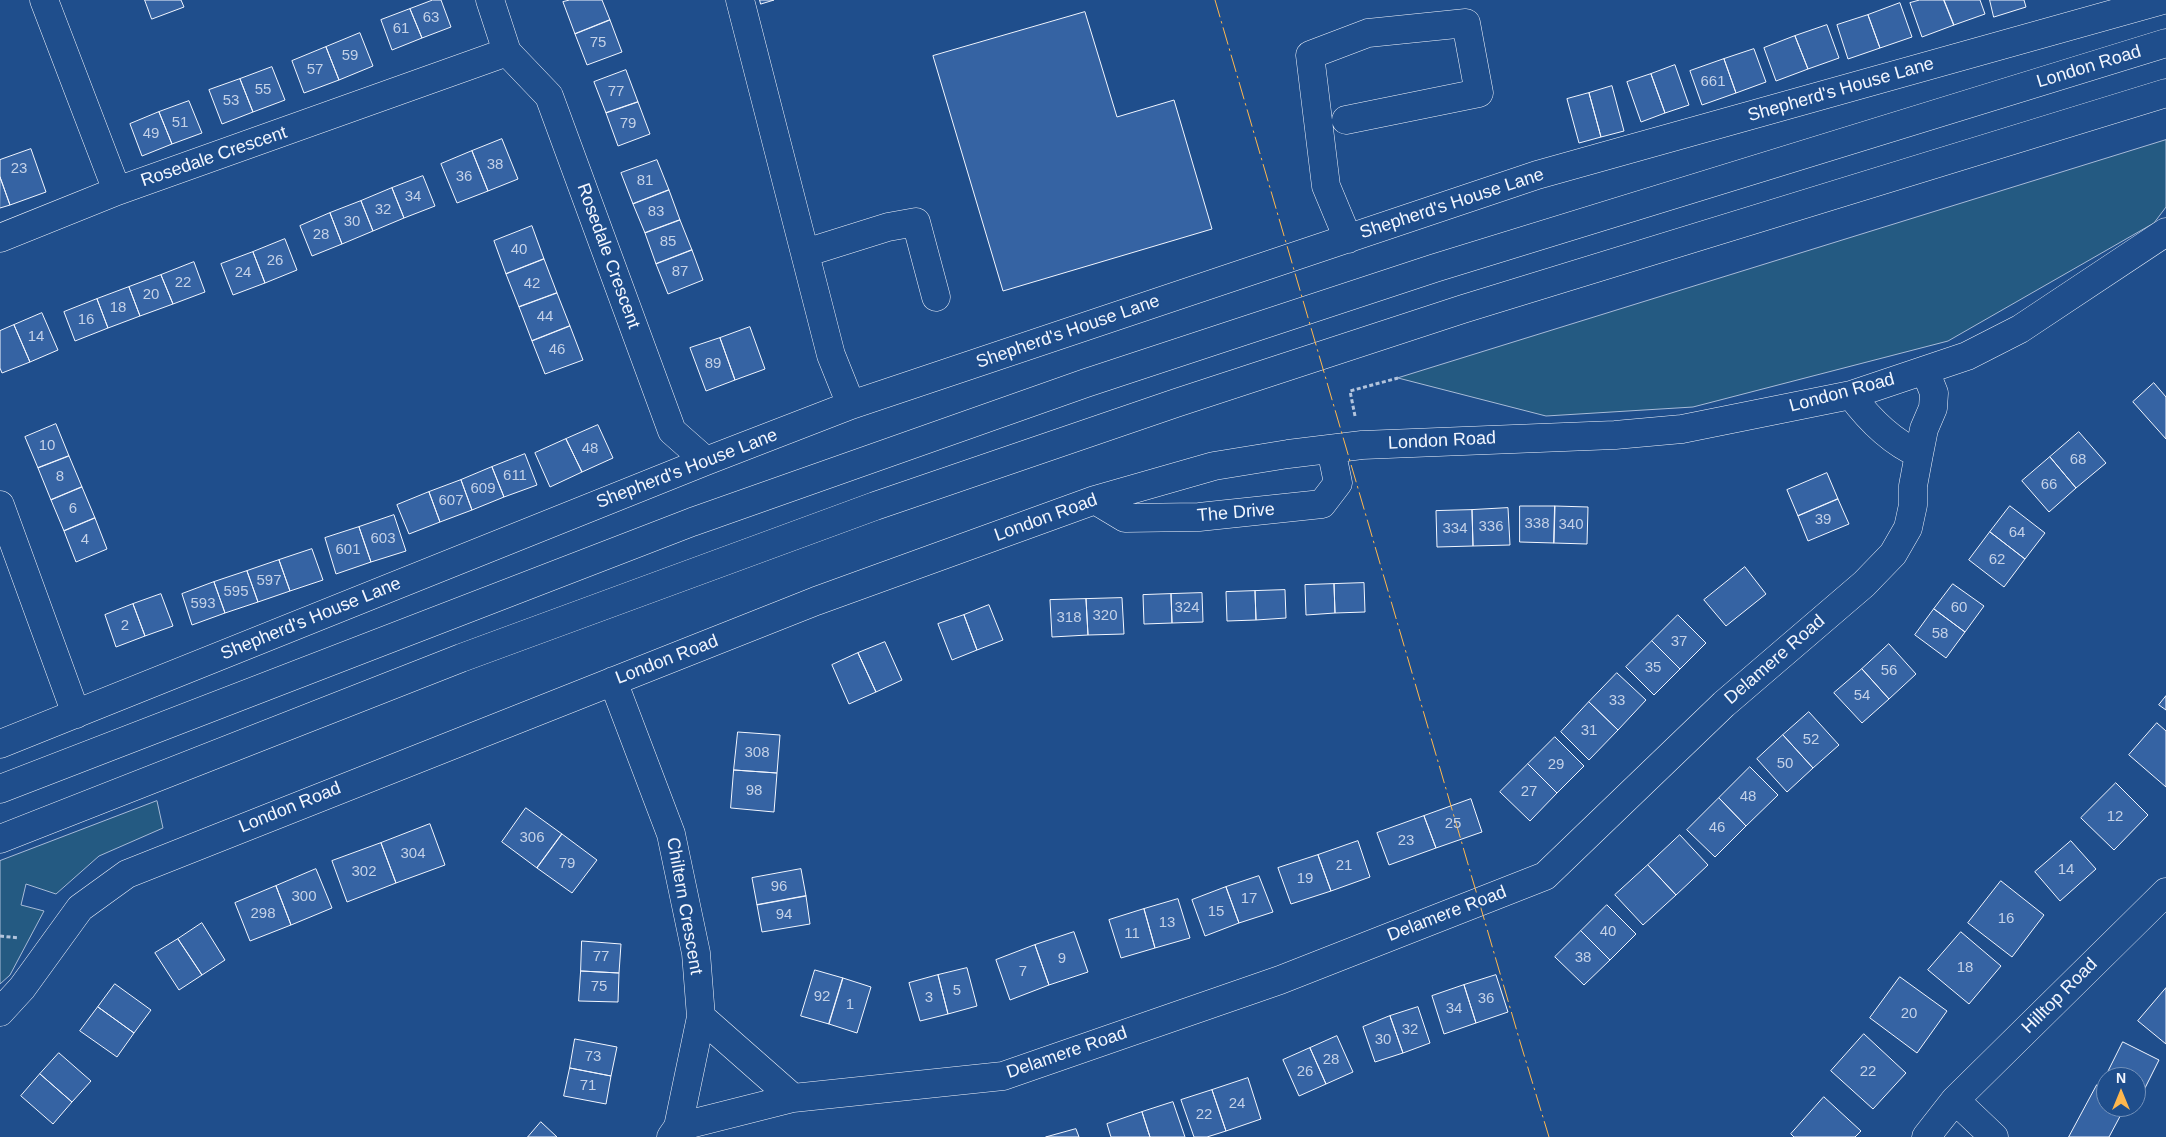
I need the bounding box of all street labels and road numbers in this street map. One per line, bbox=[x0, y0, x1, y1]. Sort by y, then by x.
street label: London Road bbox=[2034, 41, 2144, 93]
street label: Shepherd's House Lane bbox=[1745, 53, 1937, 127]
street label: Rosedale Crescent bbox=[138, 122, 290, 192]
street label: Shepherd's House Lane bbox=[1357, 164, 1547, 244]
street label: Rosedale Crescent bbox=[572, 180, 644, 332]
street label: Shepherd's House Lane bbox=[973, 290, 1163, 374]
street label: London Road bbox=[1787, 369, 1897, 417]
street label: Shepherd's House Lane bbox=[593, 424, 781, 514]
street label: London Road bbox=[1387, 427, 1497, 455]
street label: London Road bbox=[992, 489, 1100, 547]
street label: The Drive bbox=[1196, 499, 1276, 527]
street label: Shepherd's House Lane bbox=[218, 573, 404, 665]
street label: Delamere Road bbox=[1720, 610, 1830, 710]
street label: London Road bbox=[613, 631, 721, 689]
street label: London Road bbox=[236, 778, 344, 838]
street label: Chiltern Crescent bbox=[661, 836, 707, 976]
street label: Delamere Road bbox=[1384, 881, 1510, 947]
street label: Hilltop Road bbox=[2018, 954, 2102, 1038]
street label: Delamere Road bbox=[1004, 1022, 1130, 1084]

